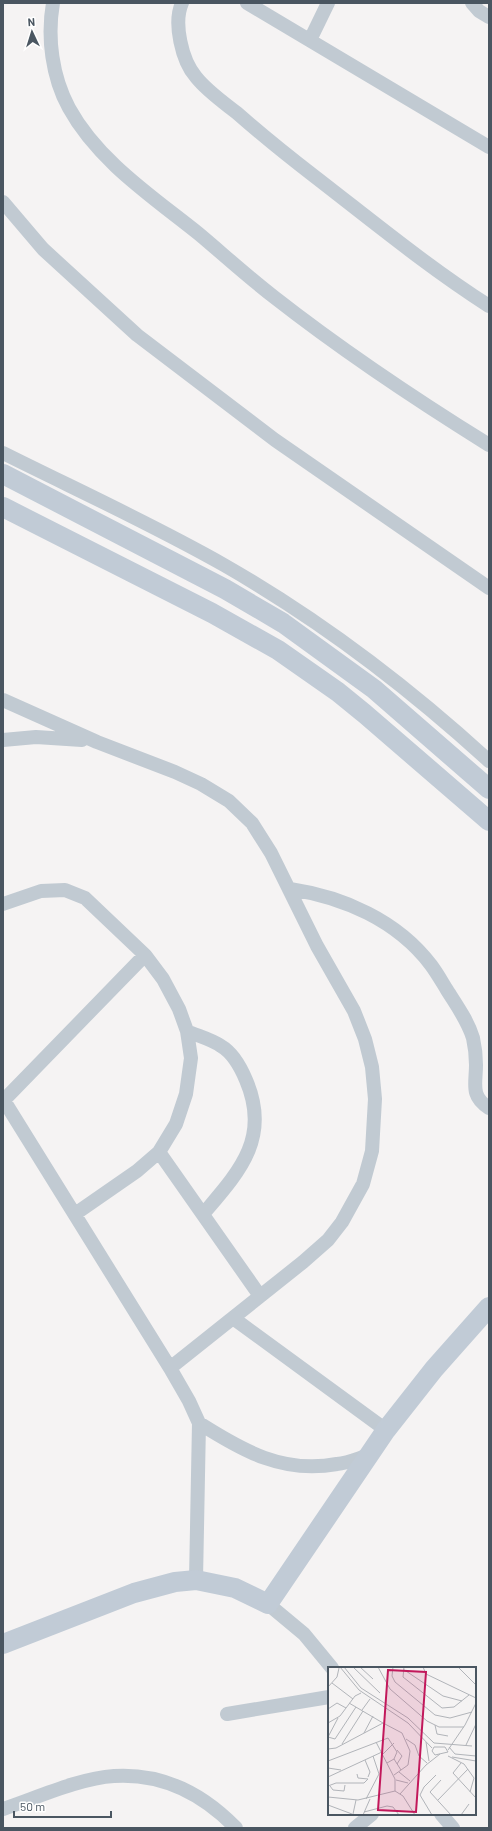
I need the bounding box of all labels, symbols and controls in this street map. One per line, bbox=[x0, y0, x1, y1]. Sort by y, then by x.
north arrow bbox=[12, 12, 52, 52]
text: N bbox=[27, 15, 35, 28]
inset map bbox=[328, 1667, 476, 1815]
scale bar bbox=[14, 1793, 111, 1819]
text: 50 m bbox=[20, 1799, 45, 1813]

